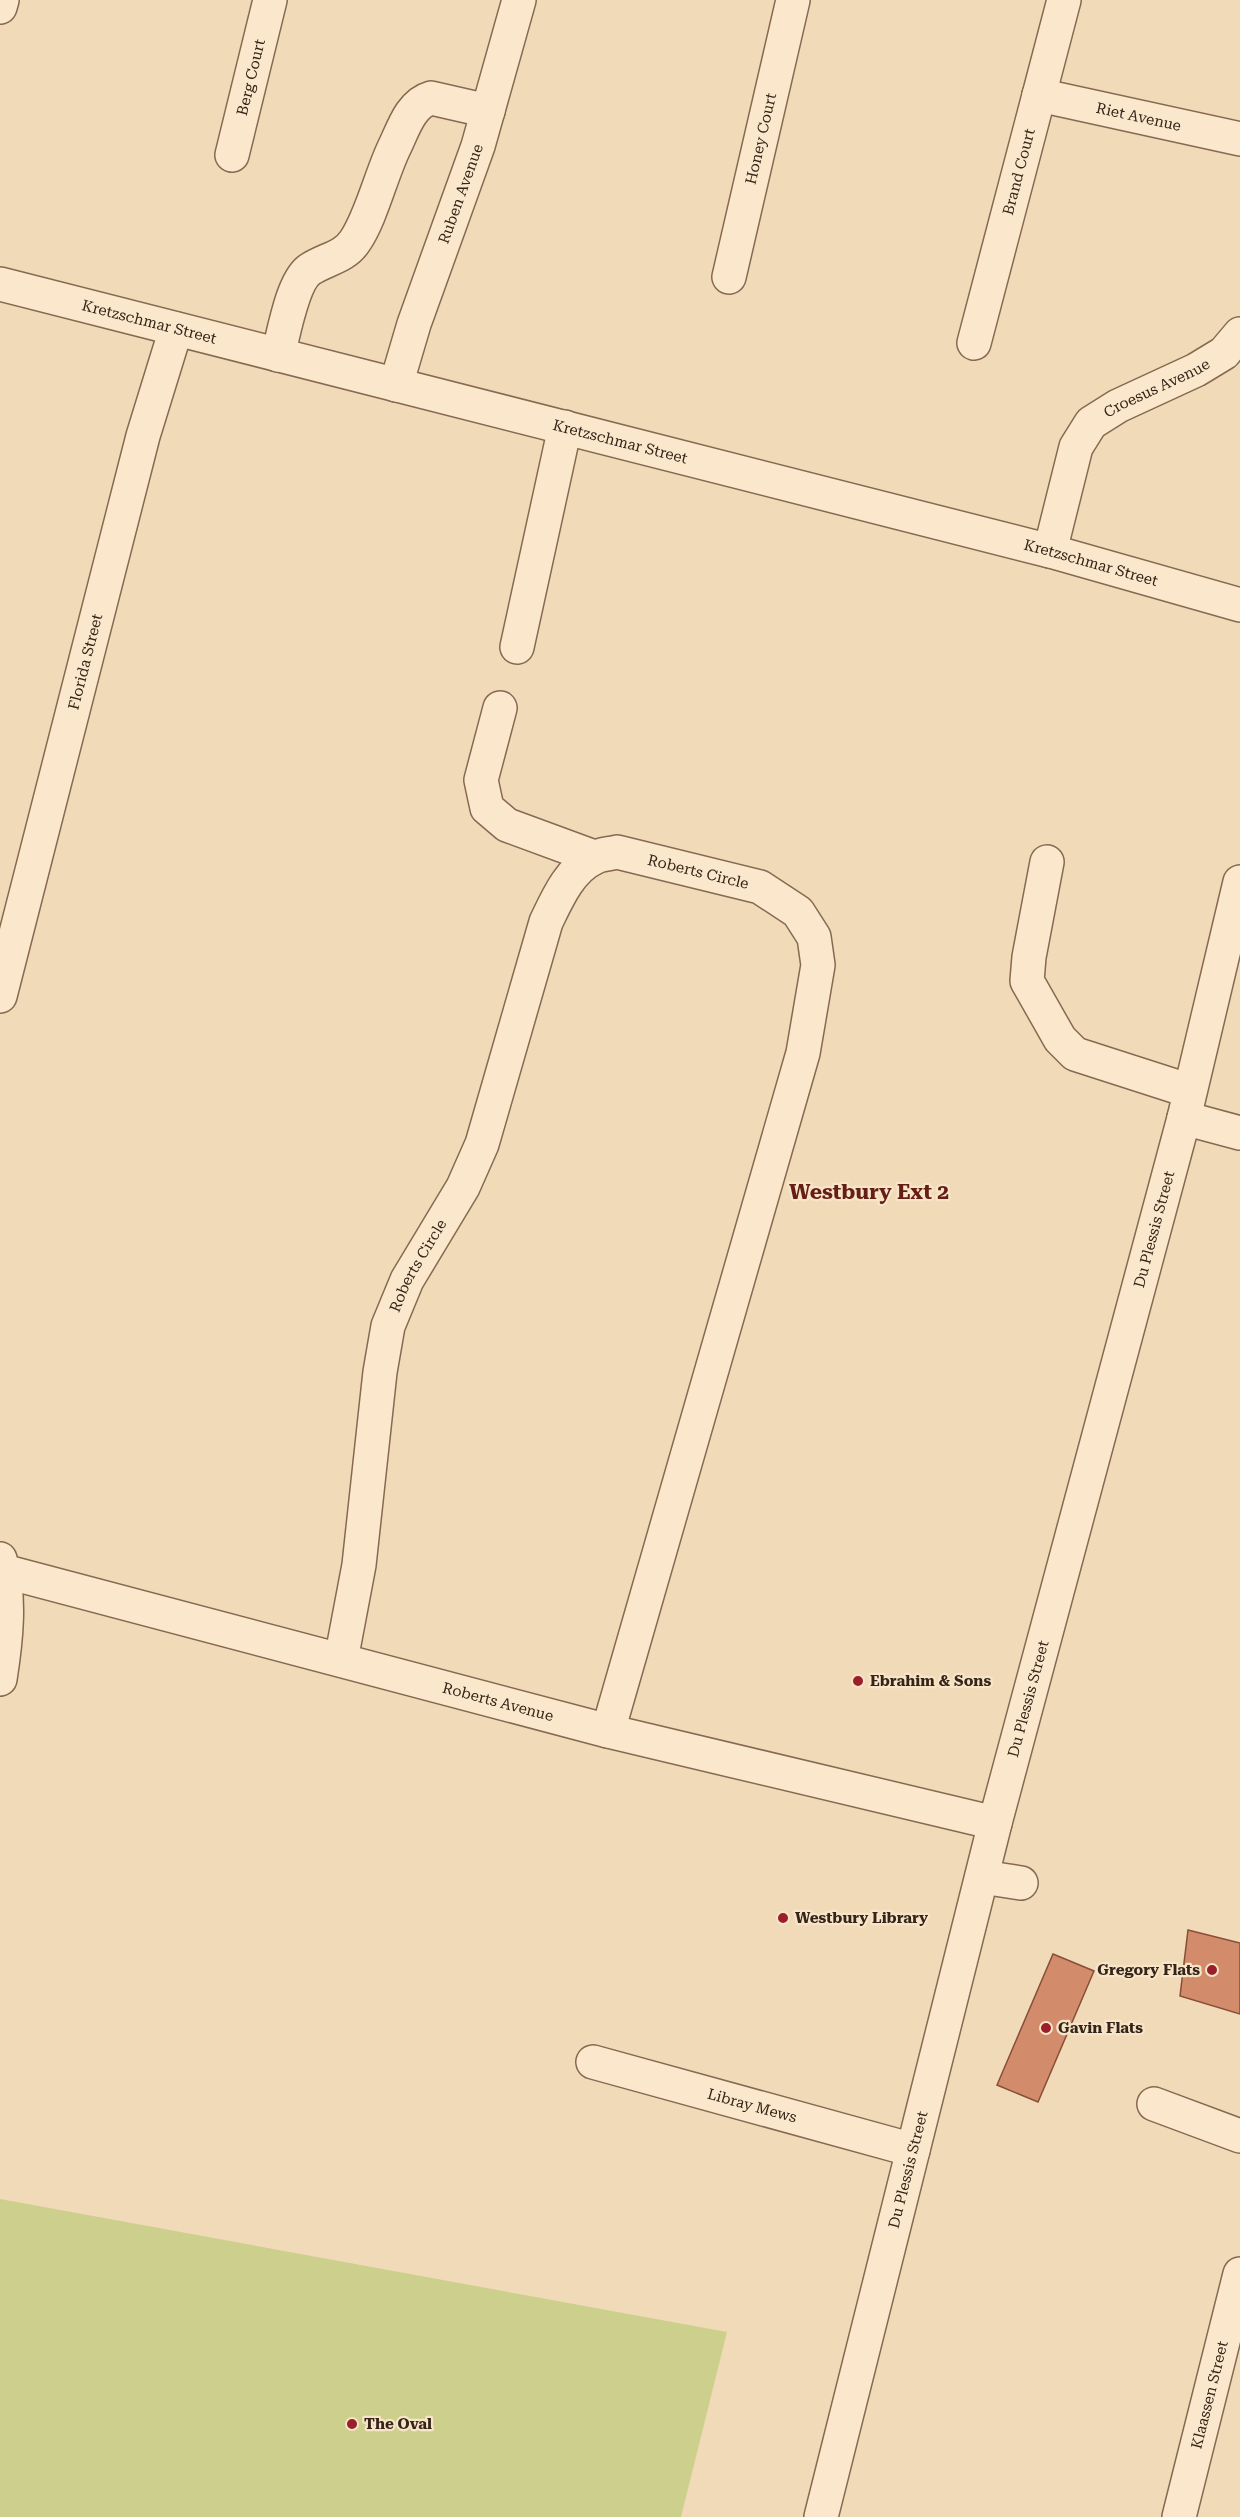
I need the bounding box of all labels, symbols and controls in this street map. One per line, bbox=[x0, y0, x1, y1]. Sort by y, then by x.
street label: Berg Court bbox=[233, 37, 269, 117]
street label: Honey Court bbox=[742, 91, 780, 186]
street label: Riet Avenue bbox=[1094, 99, 1183, 135]
street label: Brand Court bbox=[999, 126, 1039, 217]
street label: Ruben Avenue bbox=[435, 141, 487, 246]
street label: Kretzschmar Street bbox=[80, 296, 219, 348]
street label: Croesus Avenue bbox=[1100, 355, 1213, 422]
street label: Kretzschmar Street bbox=[551, 416, 690, 468]
street label: Kretzschmar Street bbox=[1022, 536, 1160, 590]
street label: Florida Street bbox=[64, 611, 106, 712]
street label: Roberts Circle bbox=[646, 851, 751, 893]
street label: Du Plessis Street bbox=[1130, 1169, 1178, 1290]
district label: Westbury Ext 2 bbox=[789, 1180, 949, 1204]
street label: Roberts Circle bbox=[386, 1216, 450, 1315]
street label: Du Plessis Street bbox=[1004, 1638, 1053, 1759]
place label: Ebrahim & Sons bbox=[870, 1672, 991, 1690]
marker: Ebrahim & Sons bbox=[851, 1674, 865, 1688]
street label: Roberts Avenue bbox=[441, 1679, 555, 1725]
place label: Westbury Library bbox=[795, 1909, 928, 1927]
marker: Westbury Library bbox=[776, 1911, 790, 1925]
place label: Gregory Flats bbox=[1097, 1961, 1200, 1979]
marker: Gregory Flats bbox=[1205, 1963, 1219, 1977]
place label: Gavin Flats bbox=[1058, 2019, 1143, 2037]
marker: Gavin Flats bbox=[1039, 2021, 1053, 2035]
street label: Libray Mews bbox=[705, 2085, 799, 2127]
street label: Du Plessis Street bbox=[885, 2109, 932, 2230]
street label: Klaassen Street bbox=[1187, 2339, 1232, 2451]
place label: The Oval bbox=[364, 2415, 432, 2433]
marker: The Oval bbox=[345, 2417, 359, 2431]

